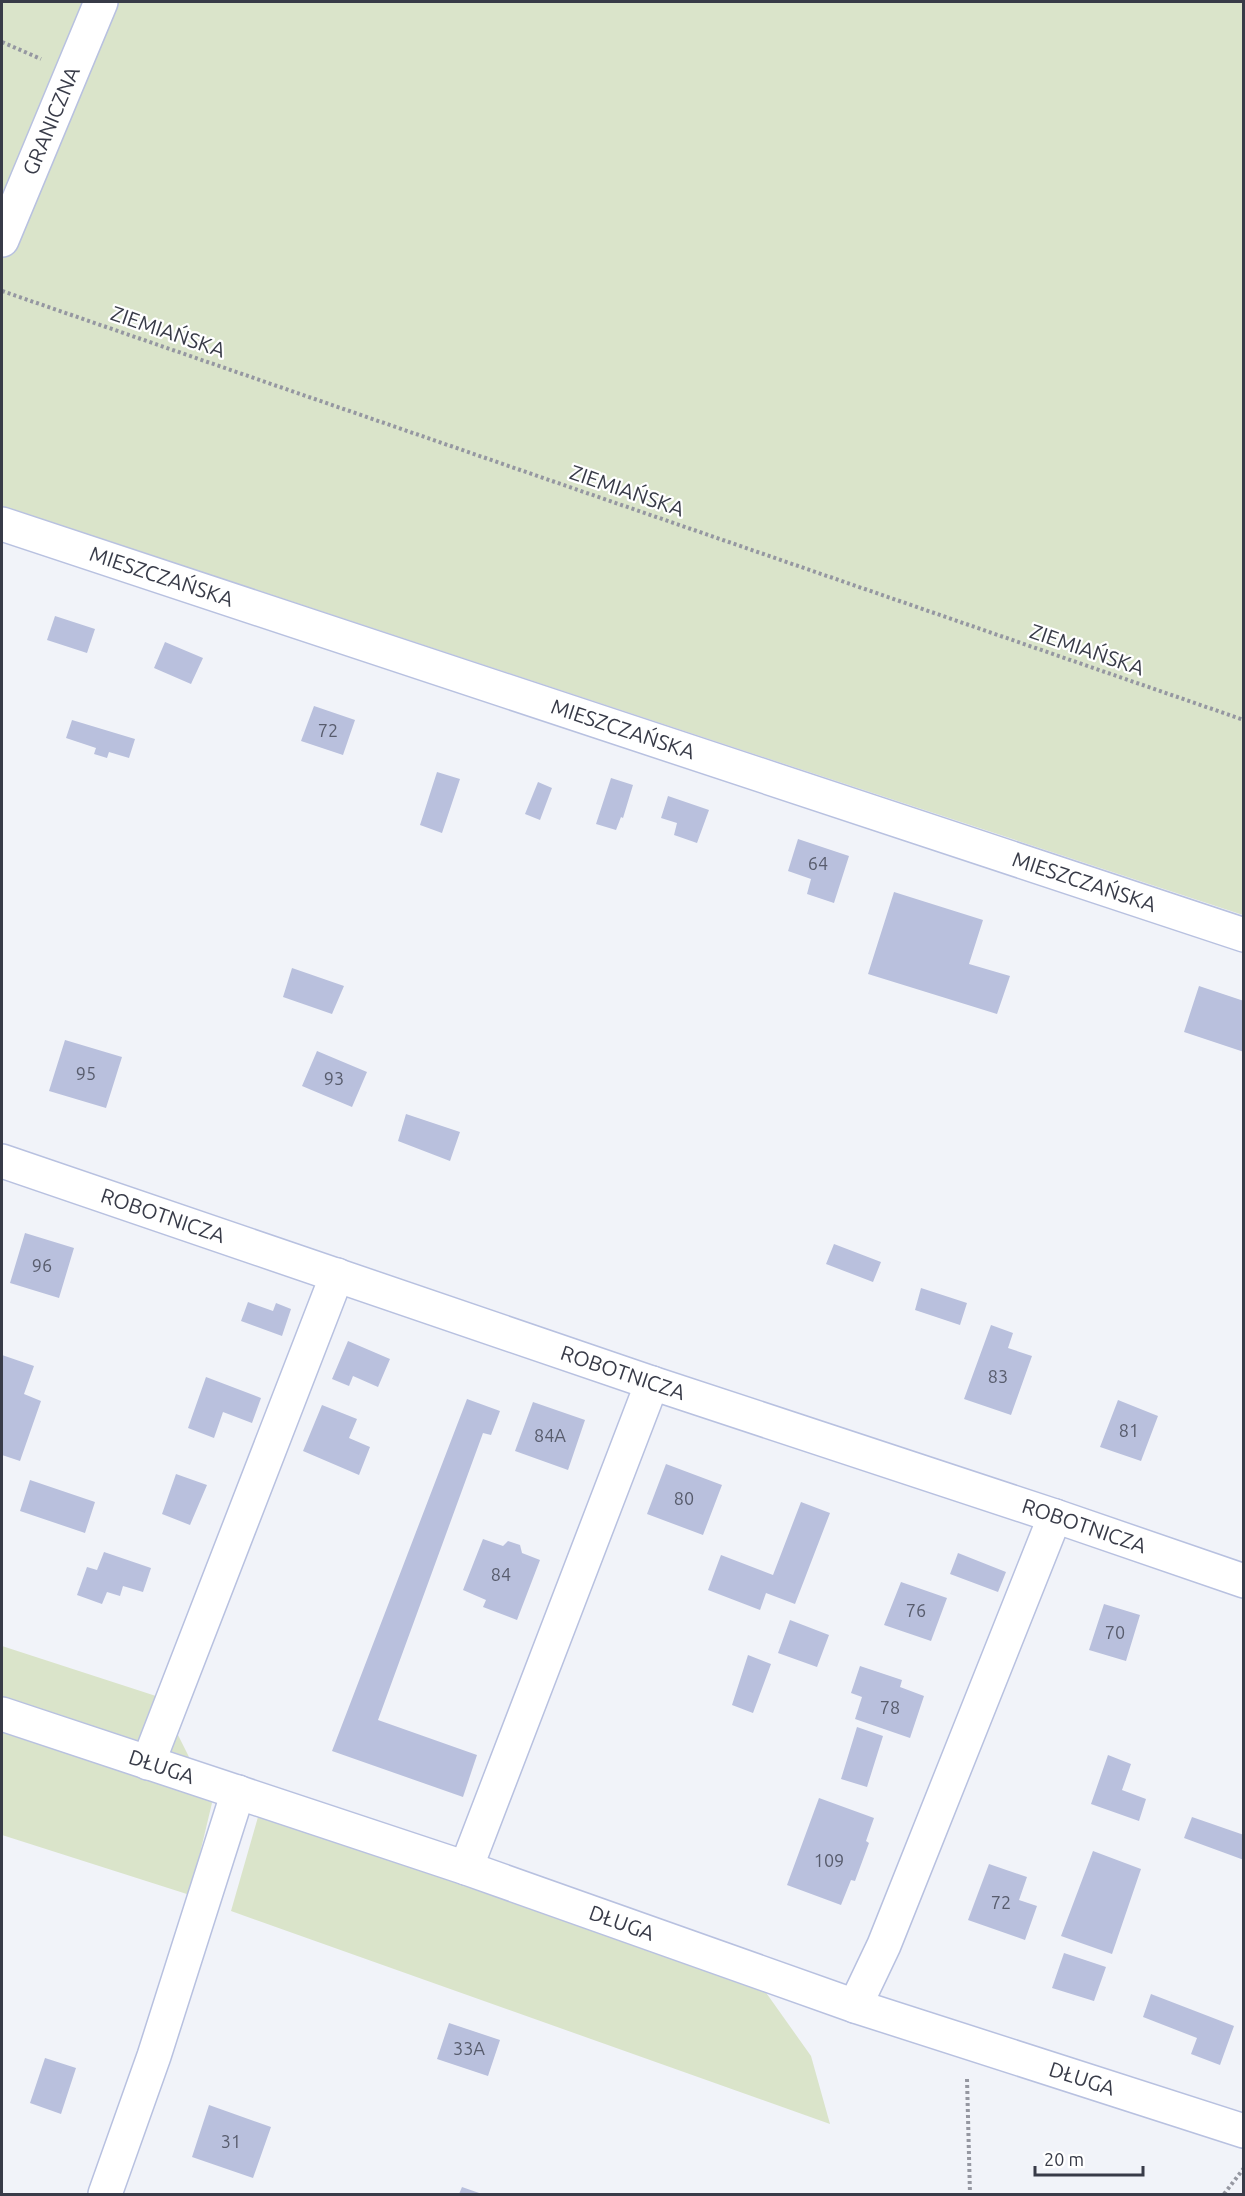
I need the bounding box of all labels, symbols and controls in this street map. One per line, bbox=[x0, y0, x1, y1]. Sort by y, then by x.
street label: GRANICZNA bbox=[17, 62, 84, 178]
street label: ZIEMIAŃSKA bbox=[108, 300, 229, 362]
street label: ZIEMIAŃSKA bbox=[567, 459, 688, 521]
street label: MIESZCZAŃSKA bbox=[87, 541, 237, 611]
street label: ZIEMIAŃSKA bbox=[1027, 618, 1148, 680]
street label: MIESZCZAŃSKA bbox=[548, 694, 699, 764]
house number: 72 bbox=[318, 720, 338, 740]
street label: MIESZCZAŃSKA bbox=[1010, 846, 1160, 916]
house number: 64 bbox=[808, 853, 828, 873]
house number: 95 bbox=[76, 1063, 96, 1083]
house number: 93 bbox=[324, 1068, 344, 1088]
street label: ROBOTNICZA bbox=[98, 1183, 229, 1247]
house number: 96 bbox=[32, 1255, 52, 1275]
street label: ROBOTNICZA bbox=[558, 1340, 689, 1404]
house number: 83 bbox=[988, 1366, 1008, 1386]
house number: 81 bbox=[1119, 1420, 1139, 1440]
house number: 84A bbox=[534, 1425, 566, 1445]
house number: 80 bbox=[674, 1488, 694, 1508]
street label: ROBOTNICZA bbox=[1019, 1493, 1150, 1558]
house number: 84 bbox=[491, 1564, 511, 1584]
house number: 76 bbox=[906, 1600, 926, 1620]
house number: 70 bbox=[1105, 1622, 1125, 1642]
house number: 78 bbox=[880, 1697, 900, 1717]
street label: DŁUGA bbox=[126, 1744, 198, 1788]
house number: 109 bbox=[814, 1850, 844, 1870]
house number: 72 bbox=[991, 1892, 1011, 1912]
street label: DŁUGA bbox=[586, 1900, 658, 1945]
house number: 33A bbox=[453, 2038, 485, 2058]
street label: DŁUGA bbox=[1046, 2056, 1118, 2100]
house number: 31 bbox=[221, 2131, 241, 2151]
scale bar bbox=[1035, 2139, 1143, 2177]
text: 20 m bbox=[1044, 2149, 1084, 2169]

